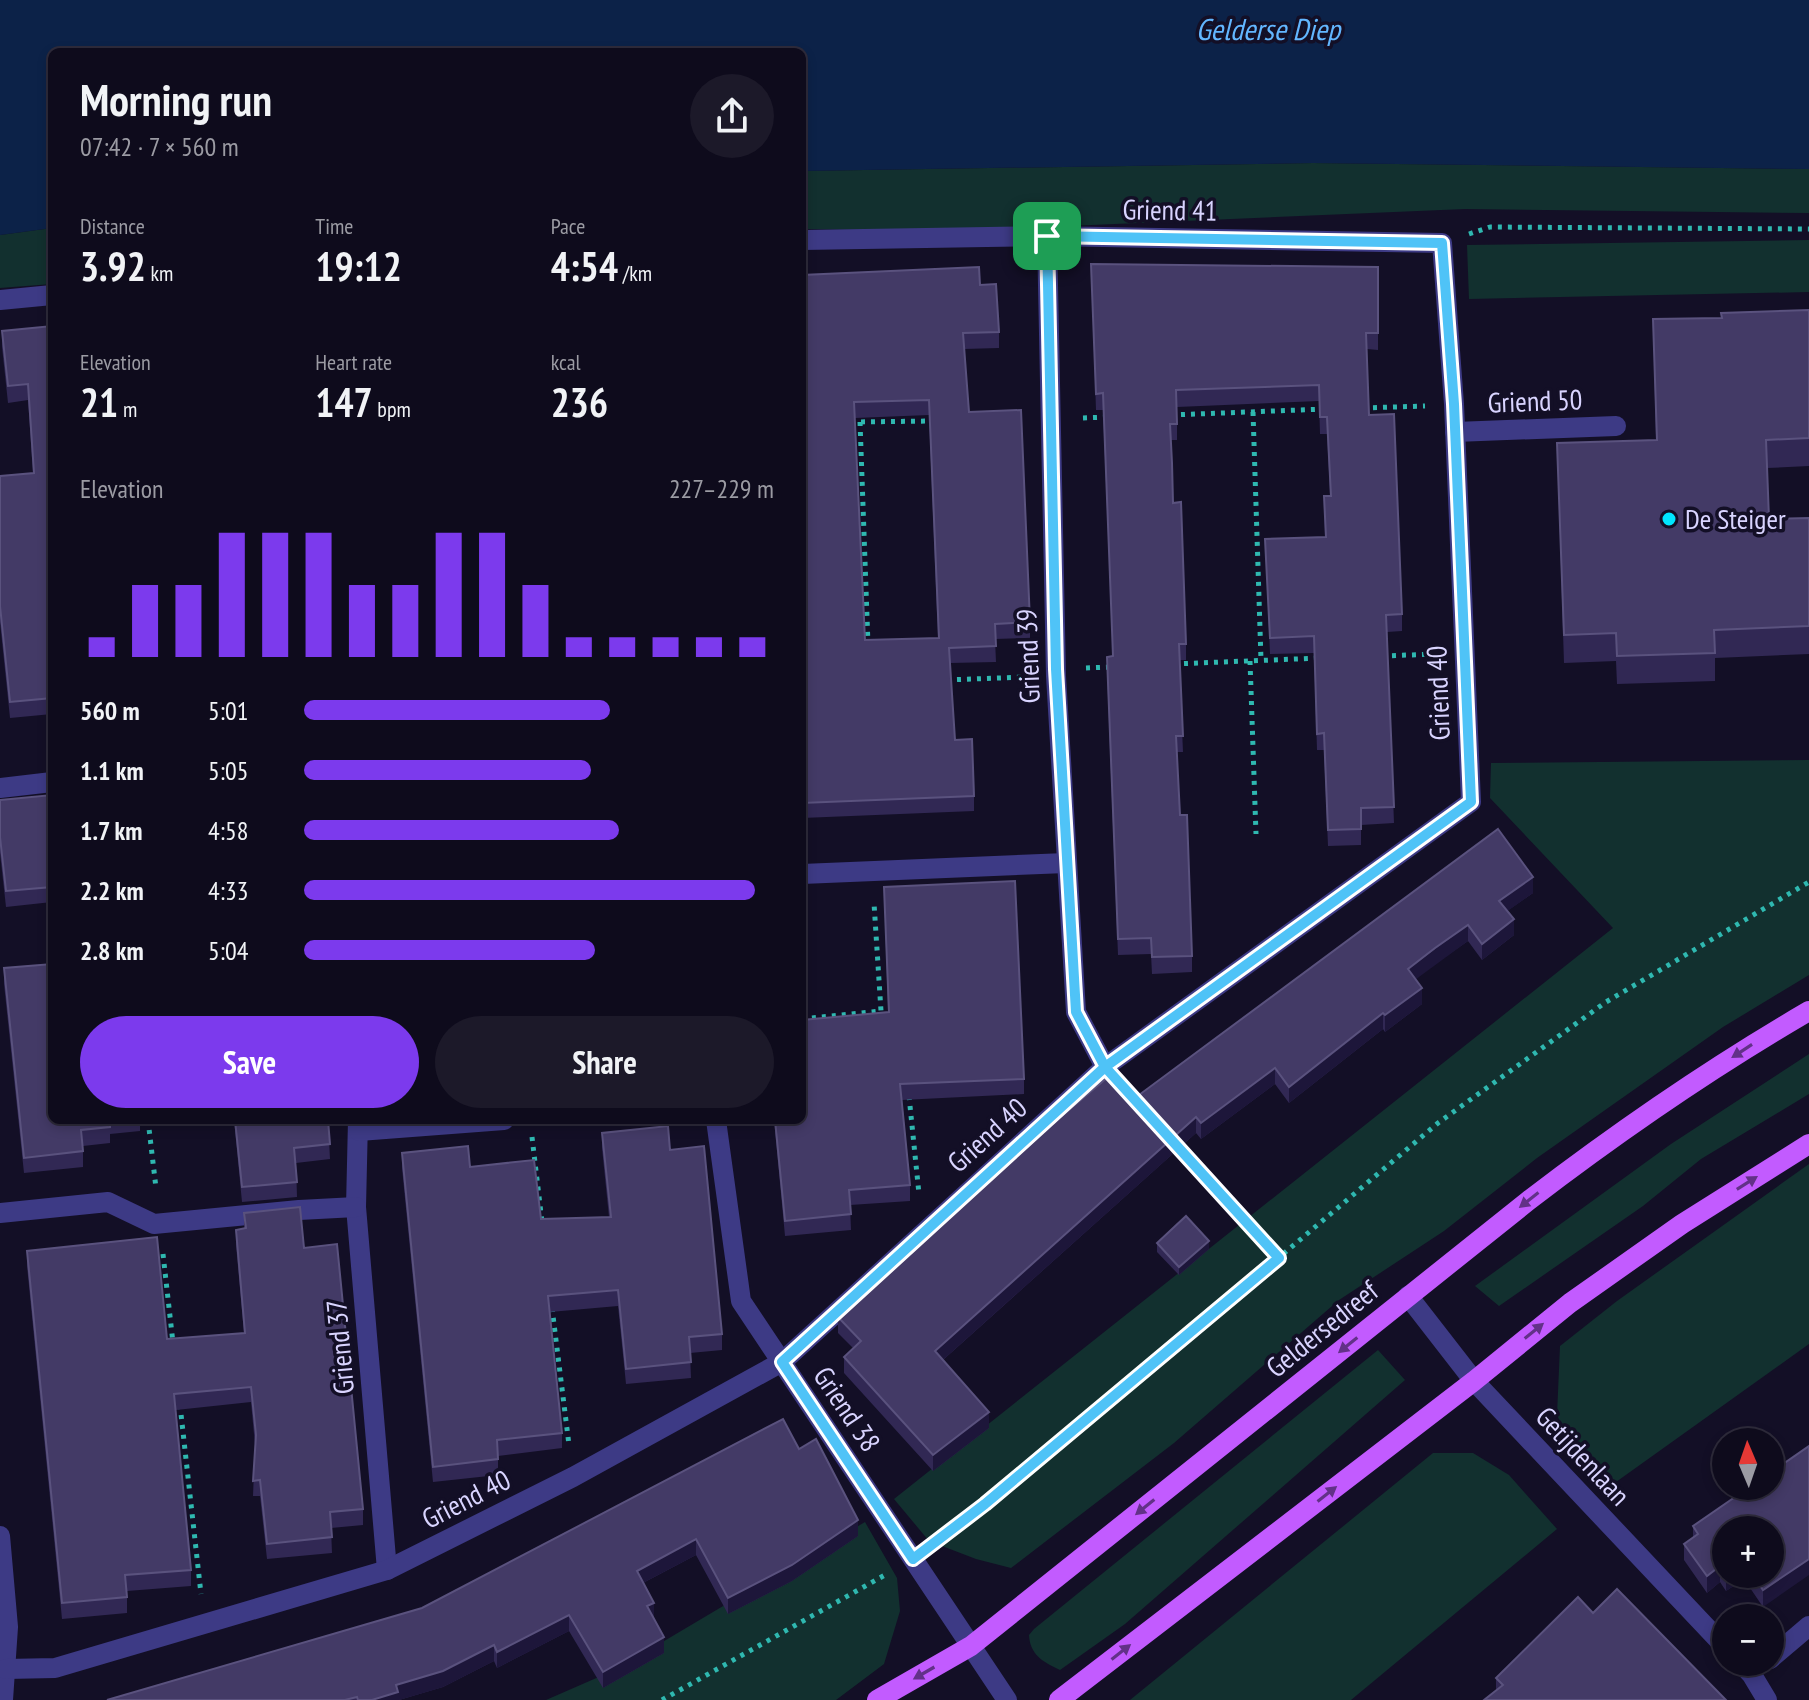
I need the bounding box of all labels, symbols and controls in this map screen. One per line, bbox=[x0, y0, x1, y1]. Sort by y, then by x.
water label: Gelderse Diep bbox=[1196, 9, 1342, 48]
text: Morning run bbox=[80, 71, 272, 128]
button: share bbox=[690, 74, 774, 158]
text: 07:42 · 7 × 560 m bbox=[80, 130, 239, 163]
street label: Griend 41 bbox=[1122, 190, 1218, 229]
pin bbox=[1013, 202, 1081, 270]
text: Distance bbox=[80, 212, 145, 240]
text: Time bbox=[315, 212, 353, 240]
text: Pace bbox=[551, 212, 585, 240]
icon: arrive bbox=[1025, 214, 1069, 258]
text: 3.92 bbox=[80, 240, 146, 292]
text: 19:12 bbox=[315, 240, 402, 292]
text: 4:54 bbox=[551, 240, 618, 292]
text: km bbox=[146, 259, 173, 287]
text: /km bbox=[618, 259, 652, 287]
text: Elevation bbox=[80, 348, 151, 376]
text: Heart rate bbox=[315, 348, 392, 376]
text: kcal bbox=[551, 348, 581, 376]
text: 21 bbox=[80, 376, 118, 428]
text: 147 bbox=[315, 376, 373, 428]
text: 236 bbox=[551, 376, 608, 428]
street label: Griend 50 bbox=[1487, 380, 1583, 421]
text: m bbox=[118, 395, 137, 423]
text: bpm bbox=[373, 395, 411, 423]
text: Elevation bbox=[80, 472, 163, 505]
text: 227–229 m bbox=[669, 472, 774, 505]
place label: De Steiger bbox=[1685, 500, 1786, 537]
marker: De Steiger bbox=[1660, 510, 1678, 528]
street label: Griend 39 bbox=[1007, 608, 1048, 704]
street label: Griend 40 bbox=[1417, 645, 1458, 741]
text: 560 m bbox=[80, 694, 140, 727]
text: 5:01 bbox=[208, 694, 248, 727]
text: 1.1 km bbox=[80, 754, 144, 787]
text: 5:05 bbox=[208, 754, 248, 787]
text: 1.7 km bbox=[80, 814, 143, 847]
text: 4:58 bbox=[208, 814, 248, 847]
text: 2.2 km bbox=[80, 874, 144, 907]
text: 4:33 bbox=[208, 874, 248, 907]
text: 2.8 km bbox=[80, 934, 144, 967]
text: 5:04 bbox=[208, 934, 248, 967]
button: Save bbox=[80, 1016, 419, 1108]
button: Share bbox=[435, 1016, 774, 1108]
one-way arrow bbox=[1731, 1044, 1753, 1058]
street label: Griend 40 bbox=[939, 1089, 1034, 1180]
one-way arrow bbox=[1737, 1175, 1758, 1190]
one-way arrow bbox=[1519, 1191, 1539, 1207]
street label: Geldersedreef bbox=[1258, 1271, 1387, 1385]
street label: Griend 37 bbox=[317, 1298, 362, 1396]
one-way arrow bbox=[1524, 1323, 1544, 1340]
one-way arrow bbox=[1338, 1336, 1358, 1352]
street label: Griend 38 bbox=[806, 1359, 889, 1458]
street label: Getijdenlaan bbox=[1528, 1398, 1639, 1513]
north arrow bbox=[1712, 1428, 1784, 1500]
map controls bbox=[1712, 1428, 1784, 1676]
street label: Griend 40 bbox=[415, 1461, 516, 1537]
one-way arrow bbox=[1317, 1486, 1337, 1502]
one-way arrow bbox=[1135, 1498, 1155, 1515]
button: + bbox=[1712, 1516, 1784, 1588]
button: − bbox=[1712, 1604, 1784, 1676]
one-way arrow bbox=[1111, 1645, 1131, 1661]
one-way arrow bbox=[913, 1666, 935, 1680]

